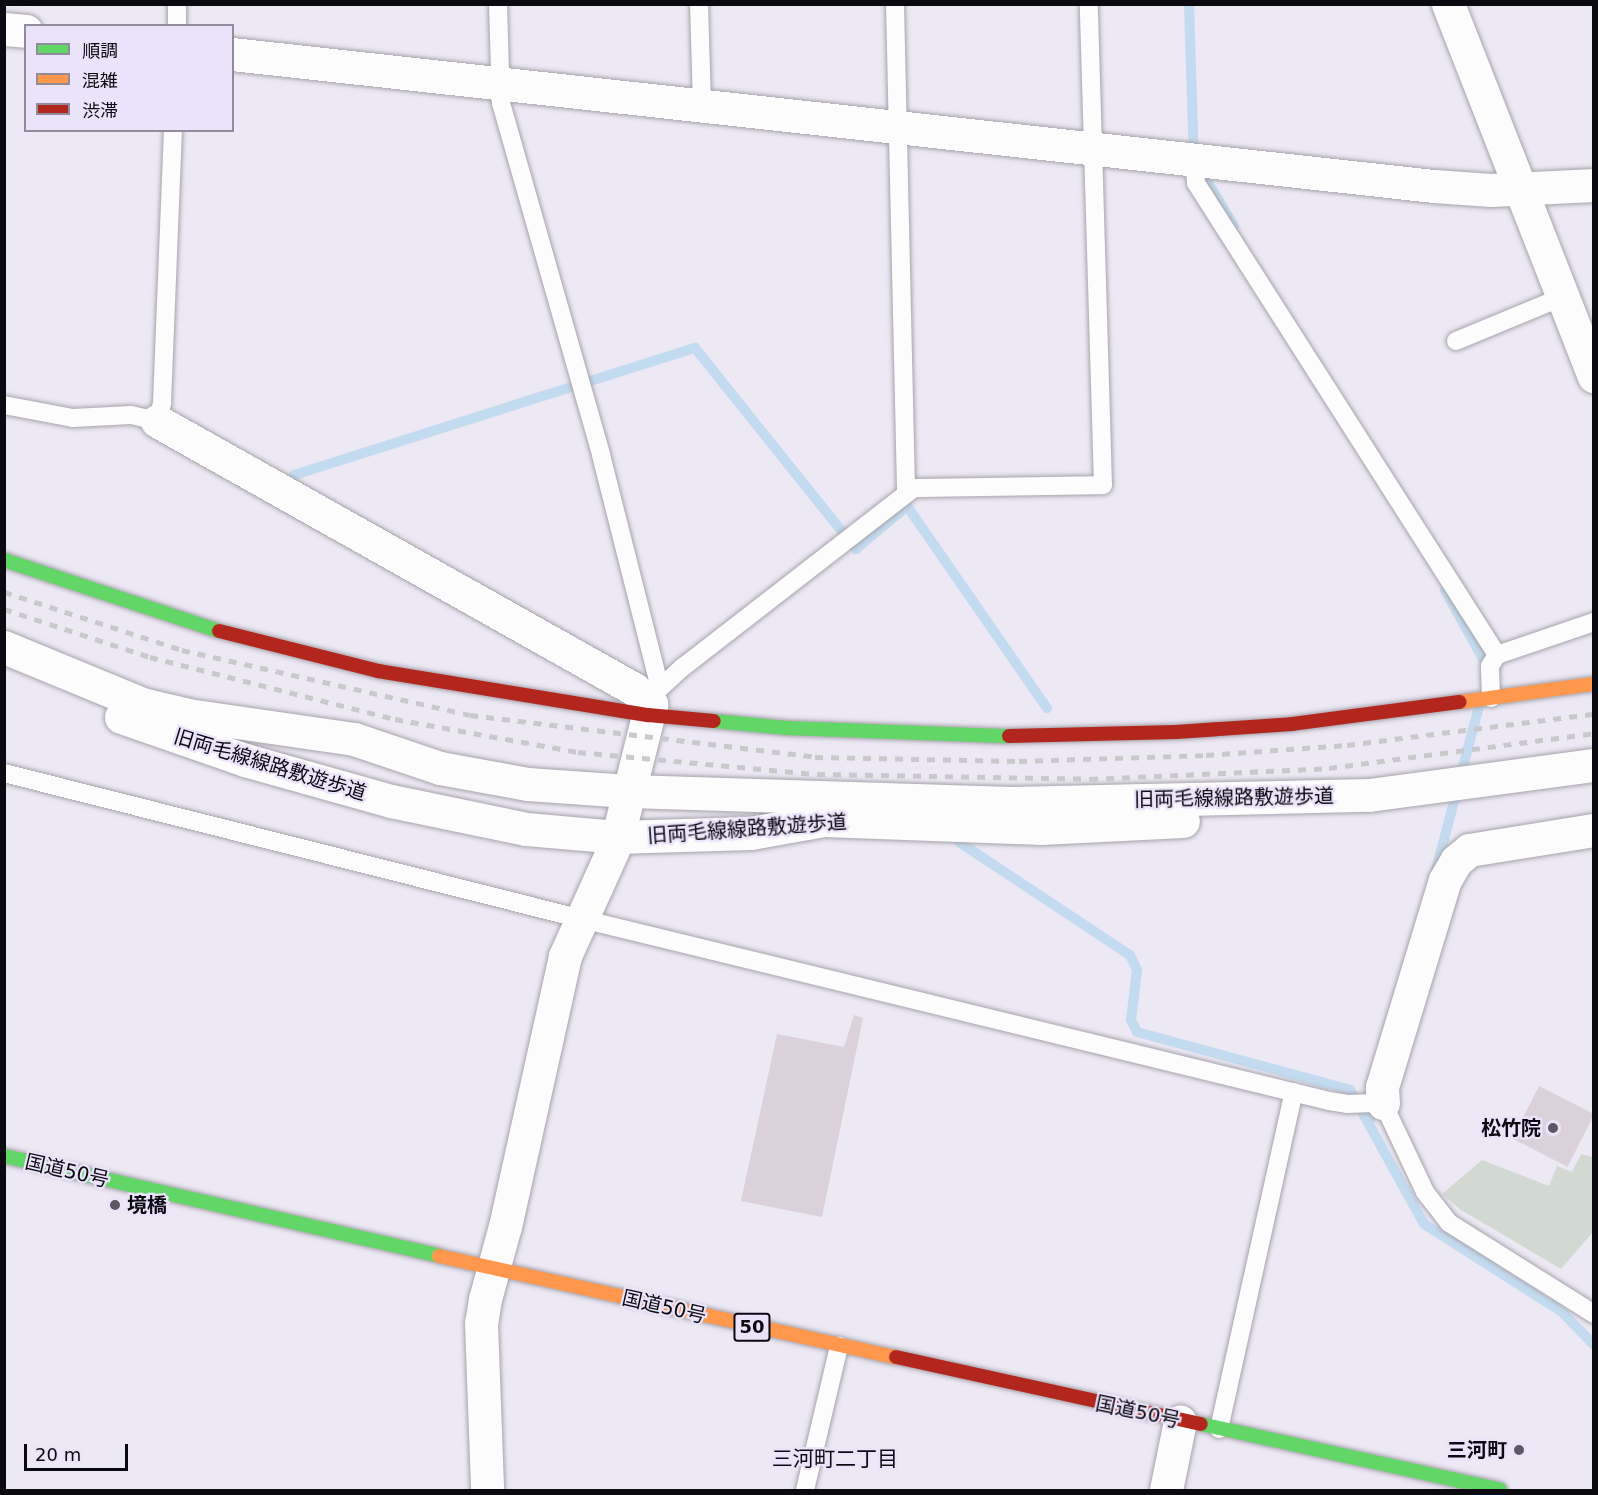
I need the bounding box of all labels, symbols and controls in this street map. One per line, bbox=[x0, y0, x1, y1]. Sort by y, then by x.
legend bbox=[24, 24, 234, 132]
text: 順調 bbox=[82, 40, 118, 61]
text: 混雑 bbox=[82, 70, 118, 91]
text: 渋滞 bbox=[82, 100, 118, 121]
street label: 旧両毛線線路敷遊歩道 bbox=[171, 724, 369, 806]
street label: 旧両毛線線路敷遊歩道 bbox=[1134, 784, 1334, 812]
street label: 旧両毛線線路敷遊歩道 bbox=[646, 810, 848, 848]
place label: 松竹院 bbox=[1481, 1116, 1541, 1140]
marker: 松竹院 bbox=[1546, 1121, 1560, 1135]
street label: 国道50号 bbox=[23, 1150, 111, 1192]
place label: 境橋 bbox=[127, 1193, 167, 1217]
marker: 境橋 bbox=[108, 1198, 122, 1212]
street label: 国道50号 bbox=[620, 1286, 708, 1328]
road number: 50 bbox=[732, 1312, 771, 1342]
street label: 国道50号 bbox=[1094, 1391, 1182, 1433]
scale bar bbox=[27, 1432, 130, 1470]
place label: 三河町 bbox=[1447, 1438, 1507, 1462]
marker: 三河町 bbox=[1512, 1443, 1526, 1457]
text: 20 m bbox=[35, 1444, 81, 1465]
district label: 三河町二丁目 bbox=[772, 1446, 898, 1472]

